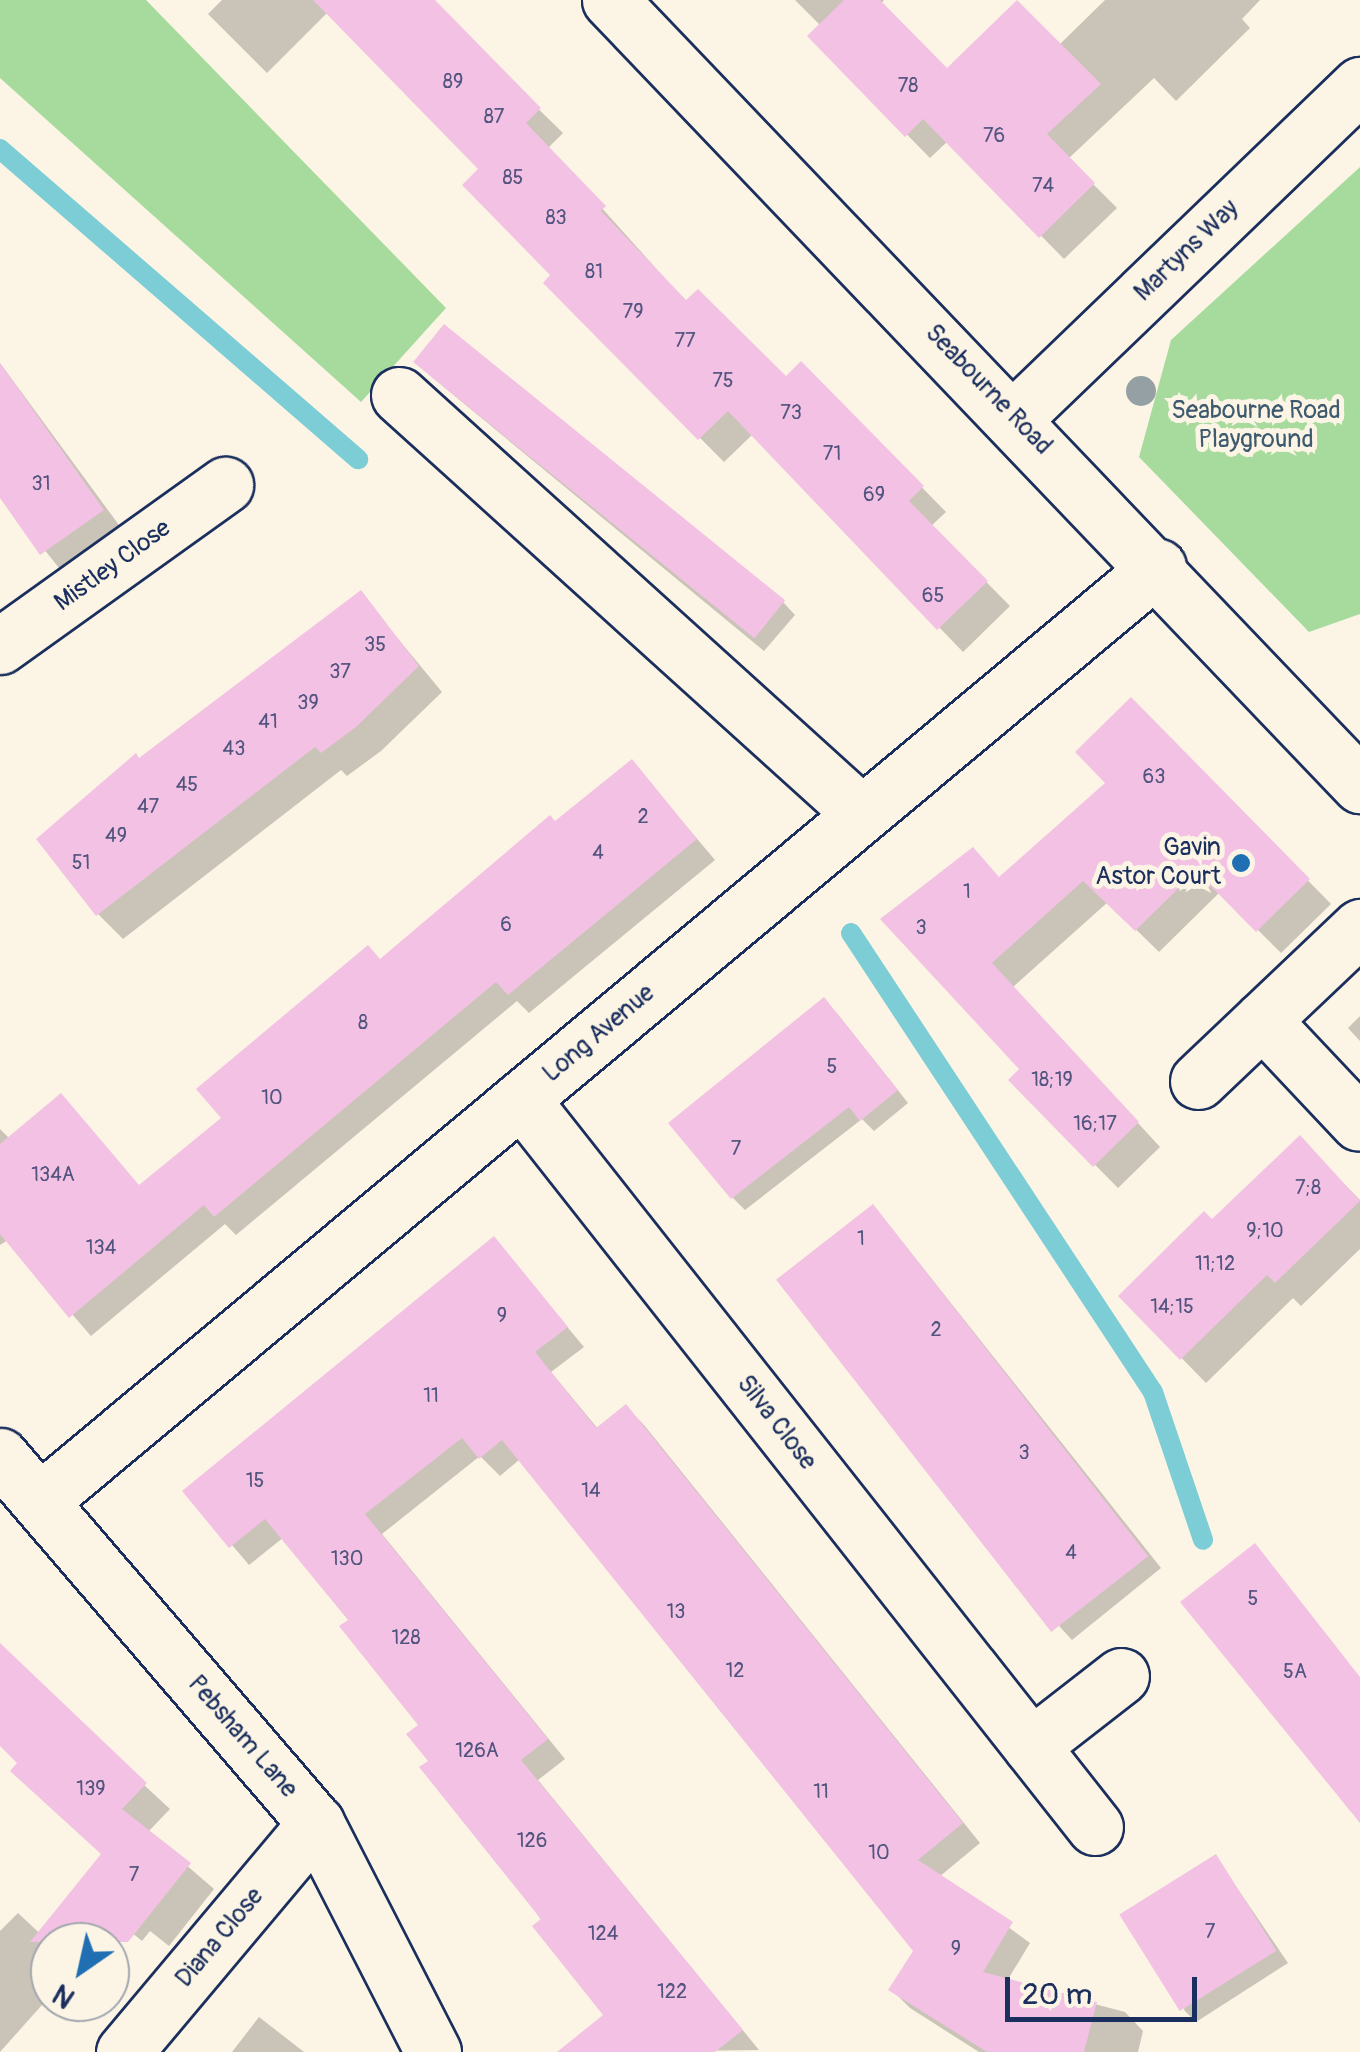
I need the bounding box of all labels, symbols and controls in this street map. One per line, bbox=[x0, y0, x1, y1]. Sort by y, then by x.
house number: 89 bbox=[443, 69, 463, 93]
house number: 78 bbox=[898, 73, 918, 97]
house number: 87 bbox=[484, 104, 504, 128]
house number: 76 bbox=[983, 123, 1005, 147]
house number: 85 bbox=[503, 165, 523, 189]
house number: 74 bbox=[1032, 173, 1054, 197]
street label: Martyns Way bbox=[1129, 194, 1245, 308]
house number: 83 bbox=[545, 205, 567, 229]
house number: 81 bbox=[585, 259, 603, 283]
house number: 79 bbox=[623, 299, 643, 323]
street label: Seabourne Road bbox=[918, 319, 1058, 461]
house number: 77 bbox=[674, 328, 696, 352]
house number: 75 bbox=[712, 368, 734, 392]
park label: Seabourne Road Playground bbox=[1171, 397, 1341, 456]
house number: 73 bbox=[780, 400, 802, 424]
house number: 71 bbox=[823, 441, 841, 465]
house number: 31 bbox=[32, 471, 50, 495]
house number: 69 bbox=[863, 482, 885, 506]
street label: Mistley Close bbox=[49, 514, 177, 618]
house number: 65 bbox=[922, 583, 944, 607]
house number: 35 bbox=[364, 632, 386, 656]
house number: 37 bbox=[329, 659, 351, 683]
house number: 39 bbox=[297, 690, 319, 714]
house number: 41 bbox=[258, 709, 278, 733]
house number: 43 bbox=[223, 736, 245, 760]
house number: 63 bbox=[1143, 764, 1165, 788]
house number: 45 bbox=[176, 772, 198, 796]
house number: 47 bbox=[137, 794, 159, 818]
house number: 2 bbox=[637, 804, 649, 828]
house number: 49 bbox=[105, 823, 127, 847]
place label: Gavin Astor Court bbox=[1095, 834, 1221, 893]
house number: 4 bbox=[592, 840, 604, 864]
house number: 51 bbox=[72, 850, 90, 874]
marker: Gavin Astor Court bbox=[1230, 852, 1252, 874]
house number: 1 bbox=[963, 879, 971, 903]
house number: 6 bbox=[500, 912, 512, 936]
house number: 3 bbox=[915, 915, 927, 939]
street label: Long Avenue bbox=[537, 979, 661, 1089]
house number: 8 bbox=[358, 1010, 368, 1034]
house number: 5 bbox=[827, 1054, 837, 1078]
house number: 18;19 bbox=[1031, 1067, 1073, 1091]
house number: 10 bbox=[261, 1085, 283, 1109]
house number: 16;17 bbox=[1073, 1111, 1117, 1135]
house number: 7 bbox=[731, 1136, 741, 1160]
house number: 134A bbox=[31, 1162, 75, 1186]
house number: 7;8 bbox=[1295, 1175, 1321, 1199]
house number: 9;10 bbox=[1246, 1218, 1284, 1242]
house number: 1 bbox=[857, 1226, 865, 1250]
house number: 134 bbox=[86, 1235, 116, 1259]
house number: 11;12 bbox=[1195, 1251, 1235, 1275]
house number: 14;15 bbox=[1150, 1294, 1194, 1318]
house number: 9 bbox=[497, 1303, 507, 1327]
house number: 2 bbox=[930, 1317, 942, 1341]
street label: Silva Close bbox=[730, 1370, 822, 1476]
house number: 11 bbox=[423, 1383, 439, 1407]
house number: 3 bbox=[1018, 1440, 1030, 1464]
house number: 15 bbox=[246, 1468, 264, 1492]
house number: 14 bbox=[581, 1478, 601, 1502]
house number: 4 bbox=[1065, 1540, 1077, 1564]
house number: 130 bbox=[331, 1546, 363, 1570]
house number: 5 bbox=[1248, 1586, 1258, 1610]
house number: 13 bbox=[667, 1599, 685, 1623]
house number: 128 bbox=[391, 1625, 421, 1649]
house number: 12 bbox=[726, 1658, 744, 1682]
house number: 5A bbox=[1283, 1659, 1307, 1683]
street label: Pebsham Lane bbox=[181, 1670, 303, 1804]
house number: 126A bbox=[455, 1738, 499, 1762]
house number: 139 bbox=[76, 1776, 106, 1800]
house number: 11 bbox=[813, 1779, 829, 1803]
house number: 126 bbox=[517, 1828, 547, 1852]
house number: 10 bbox=[868, 1840, 890, 1864]
house number: 7 bbox=[129, 1862, 139, 1886]
street label: Diana Close bbox=[170, 1882, 270, 1994]
house number: 7 bbox=[1205, 1919, 1215, 1943]
house number: 124 bbox=[588, 1921, 618, 1945]
north arrow bbox=[30, 1922, 130, 2022]
house number: 9 bbox=[951, 1936, 961, 1960]
scale bar bbox=[1010, 1957, 1202, 2019]
text: N bbox=[46, 1976, 82, 2015]
text: 20 m bbox=[1022, 1976, 1092, 2013]
house number: 122 bbox=[657, 1979, 687, 2003]

